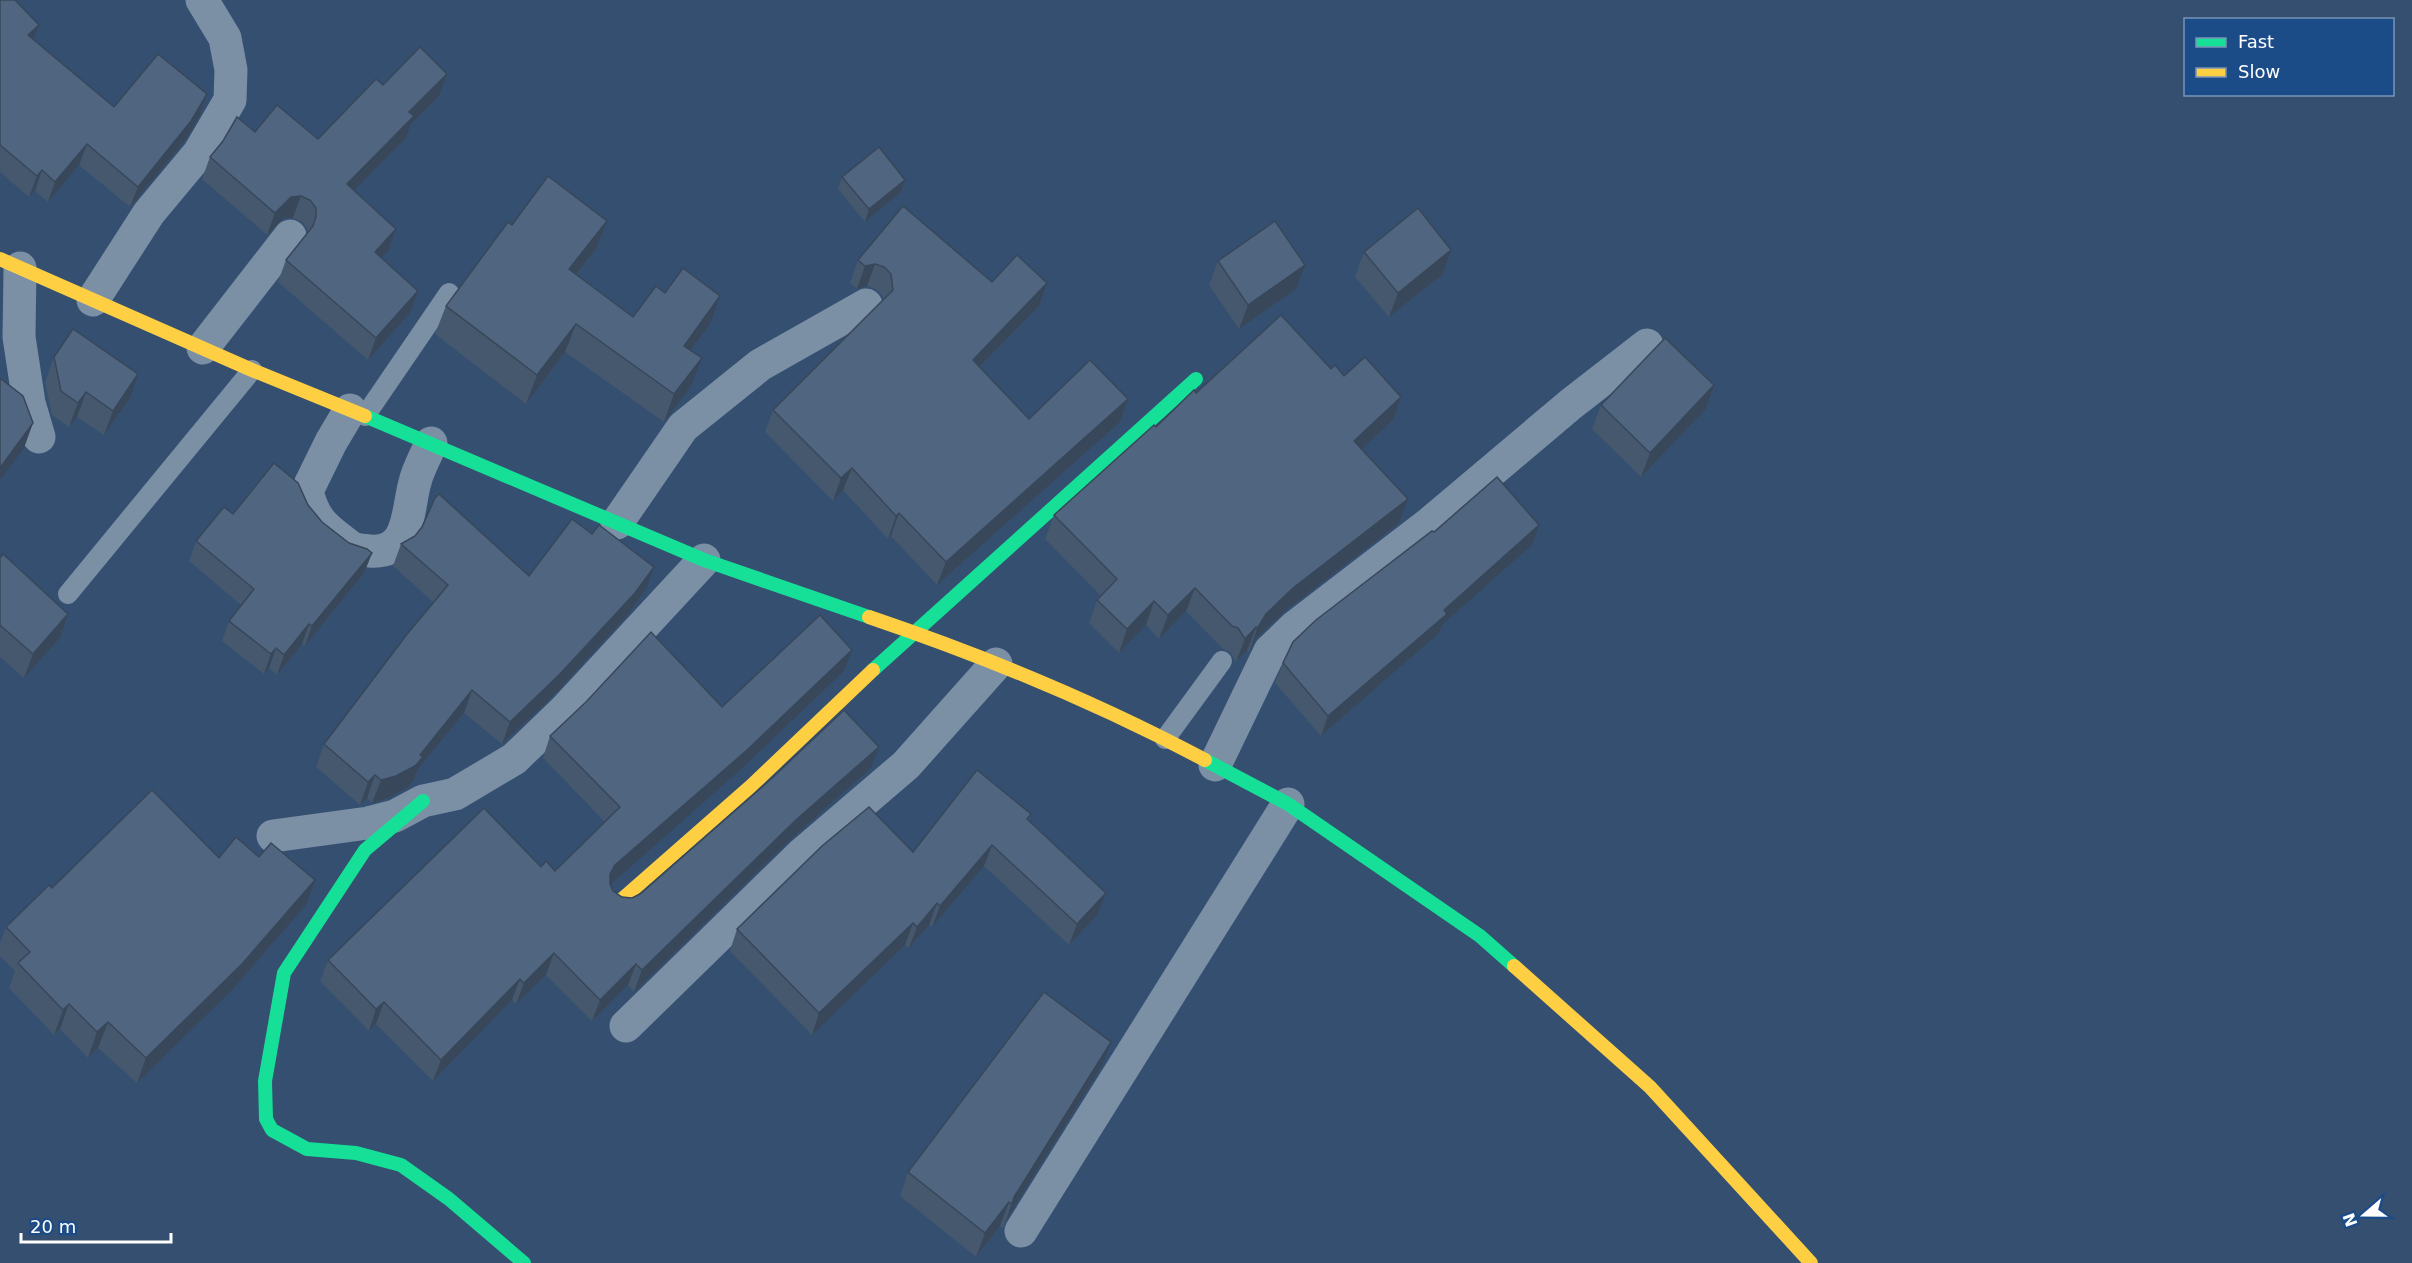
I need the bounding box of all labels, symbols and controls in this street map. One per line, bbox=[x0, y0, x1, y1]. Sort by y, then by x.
legend bbox=[2184, 18, 2394, 96]
text: Fast bbox=[2238, 31, 2274, 52]
text: Slow bbox=[2238, 61, 2280, 82]
north arrow bbox=[2334, 1185, 2394, 1245]
scale bar bbox=[21, 1206, 171, 1244]
text: N bbox=[2339, 1210, 2362, 1230]
text: 20 m bbox=[30, 1216, 76, 1237]

